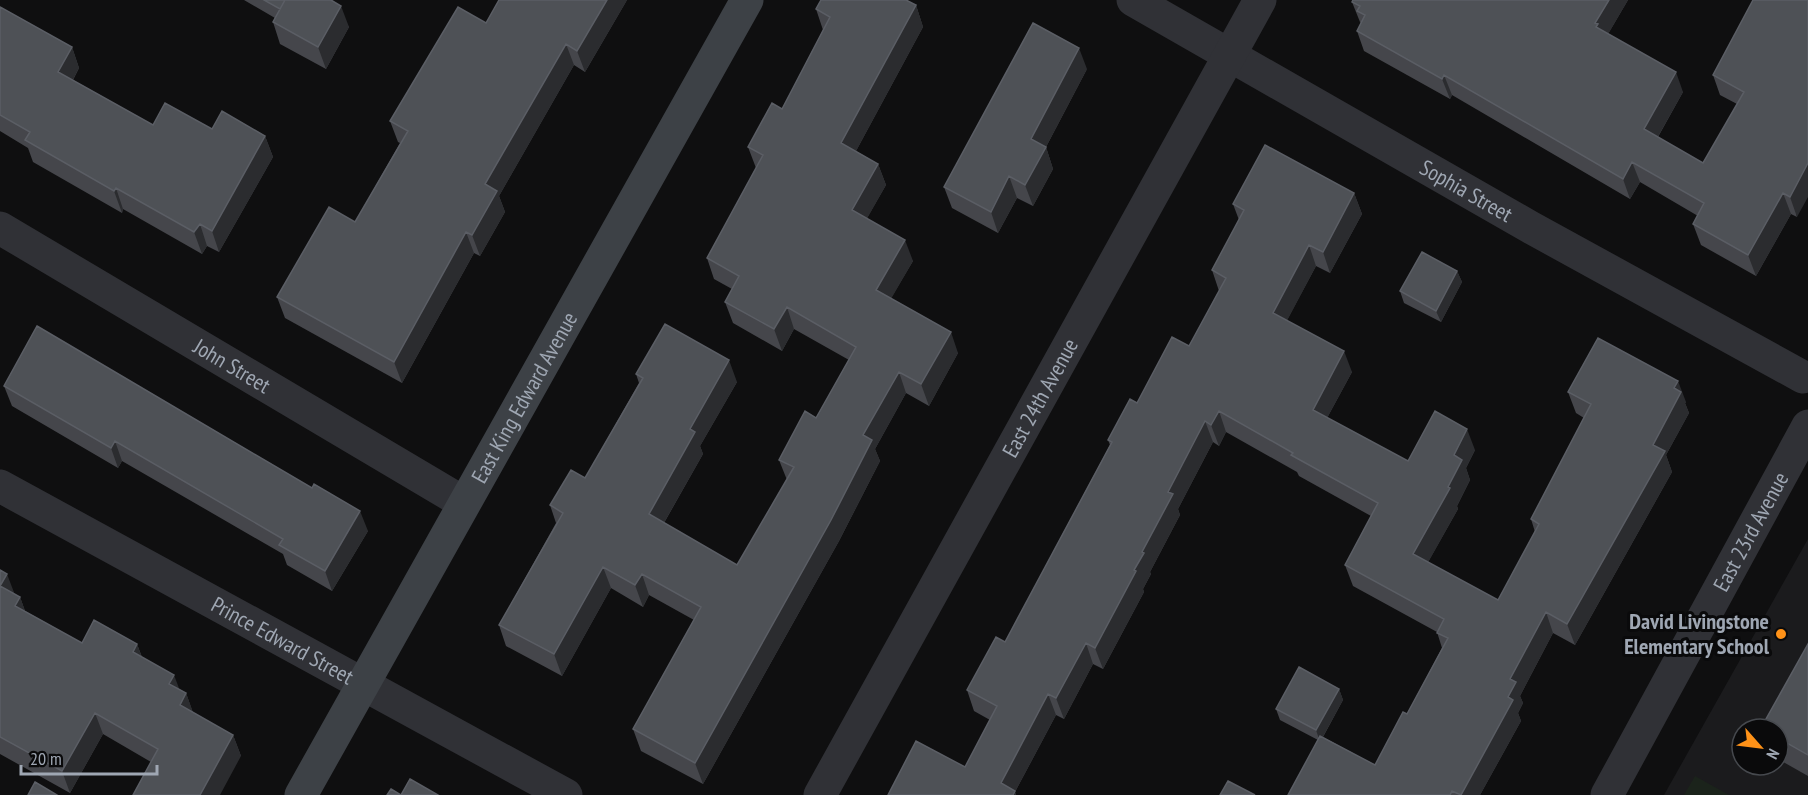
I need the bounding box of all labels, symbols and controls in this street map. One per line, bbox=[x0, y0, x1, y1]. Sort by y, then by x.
street label: Sophia Street bbox=[1415, 153, 1518, 228]
street label: East King Edward Avenue bbox=[465, 307, 583, 488]
street label: John Street bbox=[188, 332, 276, 399]
street label: East 24th Avenue bbox=[996, 333, 1084, 462]
street label: East 23rd Avenue bbox=[1707, 467, 1794, 596]
street label: Prince Edward Street bbox=[207, 590, 359, 690]
place label: David Livingstone Elementary School bbox=[1624, 607, 1770, 660]
marker: David Livingstone Elementary School bbox=[1774, 627, 1788, 641]
north arrow bbox=[1730, 717, 1790, 777]
scale bar bbox=[21, 738, 158, 776]
text: N bbox=[1762, 746, 1784, 763]
text: 20 m bbox=[30, 747, 62, 770]

